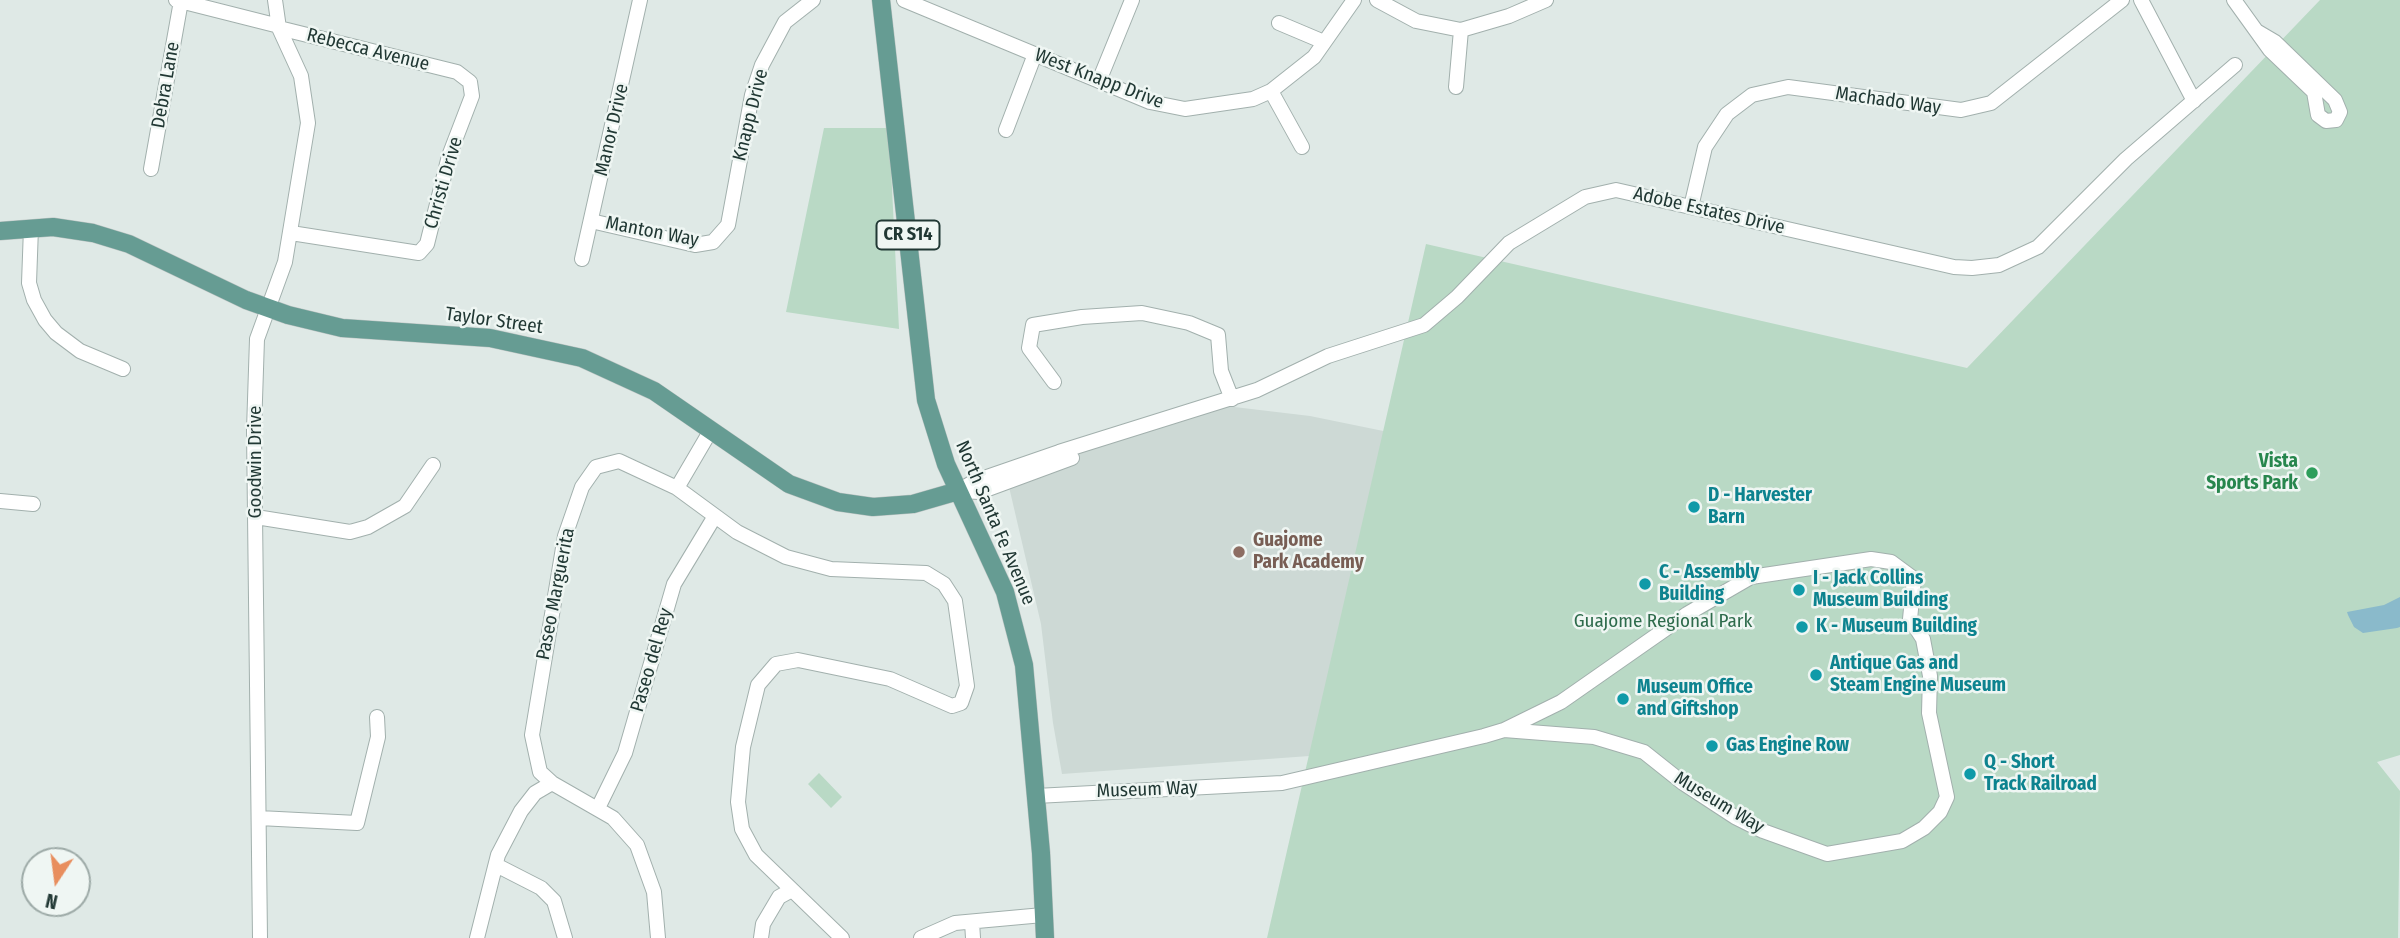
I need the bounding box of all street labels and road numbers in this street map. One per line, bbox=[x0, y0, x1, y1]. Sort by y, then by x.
street label: Rebecca Avenue bbox=[304, 24, 432, 76]
street label: Debra Lane bbox=[147, 40, 185, 130]
street label: West Knapp Drive bbox=[1031, 44, 1167, 114]
street label: Knapp Drive bbox=[729, 67, 773, 163]
street label: Manor Drive bbox=[590, 82, 634, 178]
street label: Machado Way bbox=[1834, 82, 1942, 120]
street label: Christi Drive bbox=[420, 134, 468, 232]
street label: Adobe Estates Drive bbox=[1631, 183, 1787, 239]
street label: Manton Way bbox=[603, 212, 701, 252]
road number: CR S14 bbox=[876, 220, 940, 249]
street label: Taylor Street bbox=[444, 303, 544, 339]
street label: Goodwin Drive bbox=[245, 406, 267, 518]
street label: North Santa Fe Avenue bbox=[950, 438, 1040, 608]
street label: Paseo Marguerita bbox=[532, 526, 580, 662]
street label: Paseo del Rey bbox=[626, 605, 678, 715]
street label: Museum Way bbox=[1670, 767, 1768, 839]
street label: Museum Way bbox=[1096, 777, 1198, 803]

